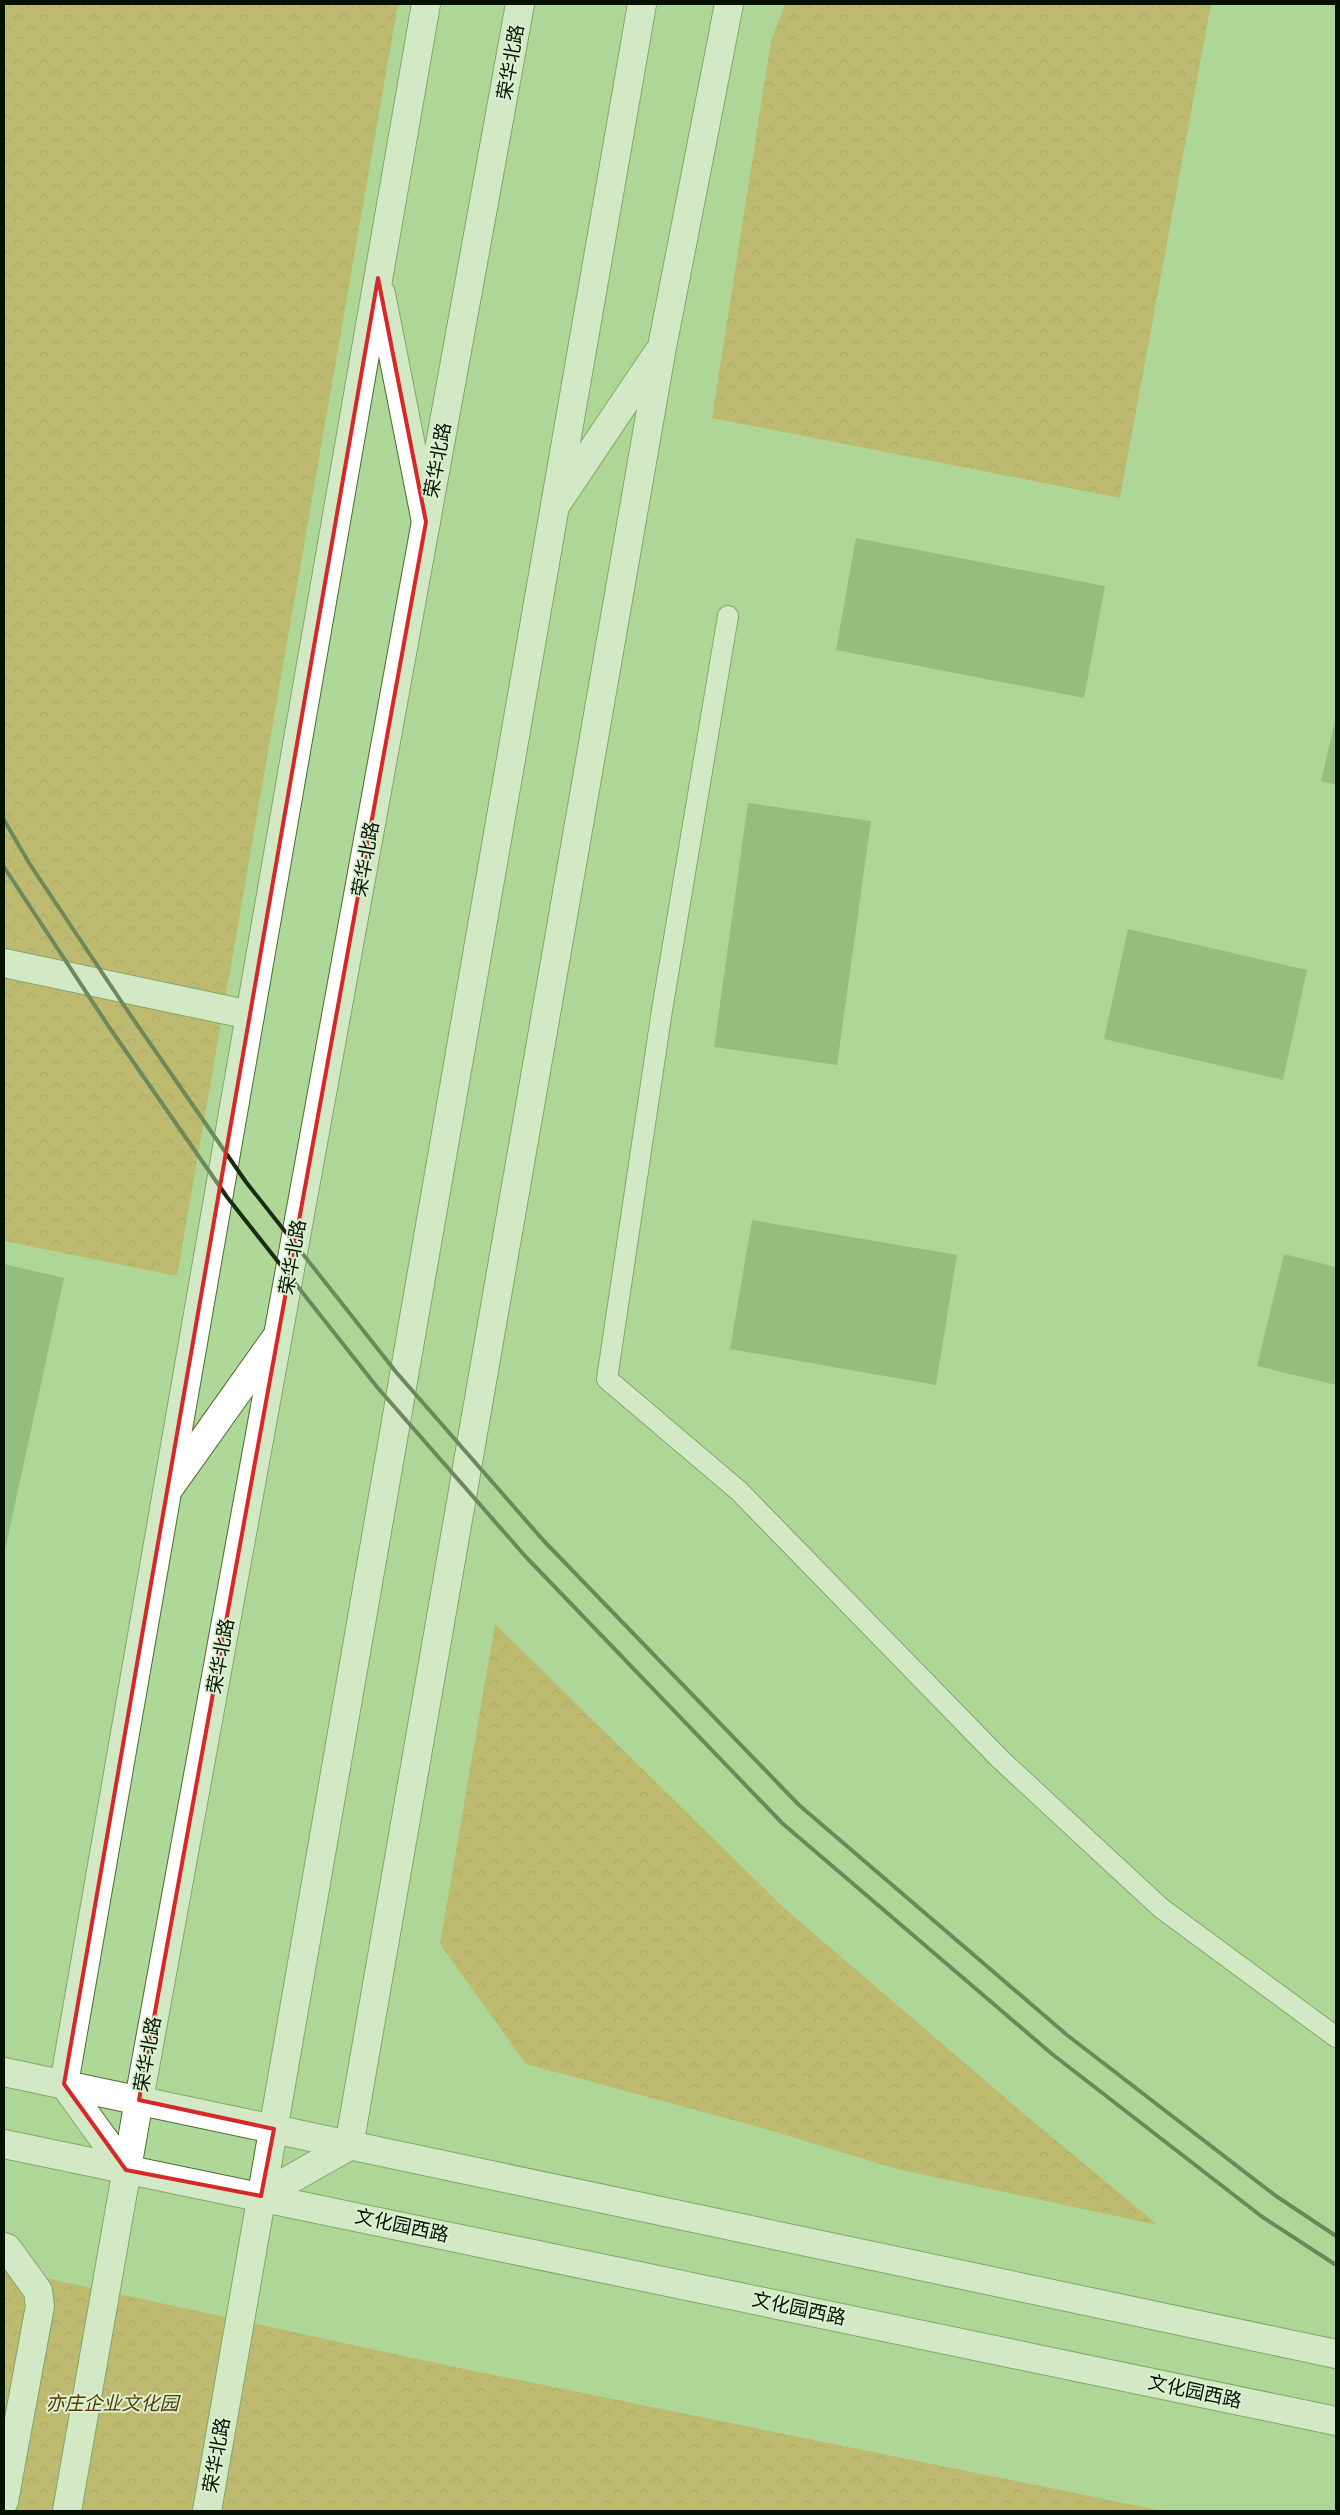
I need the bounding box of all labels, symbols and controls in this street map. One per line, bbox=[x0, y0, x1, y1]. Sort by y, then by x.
street label: 荣华北路 bbox=[493, 23, 528, 102]
street label: 荣华北路 bbox=[420, 421, 455, 500]
street label: 荣华北路 bbox=[348, 820, 383, 899]
street label: 荣华北路 bbox=[275, 1218, 310, 1297]
street label: 荣华北路 bbox=[203, 1617, 238, 1696]
street label: 荣华北路 bbox=[130, 2015, 165, 2094]
street label: 文化园西路 bbox=[353, 2204, 451, 2247]
street label: 文化园西路 bbox=[750, 2287, 848, 2330]
street label: 文化园西路 bbox=[1146, 2370, 1244, 2413]
park label: 亦庄企业文化园 bbox=[45, 2392, 181, 2415]
street label: 荣华北路 bbox=[199, 2416, 234, 2495]

